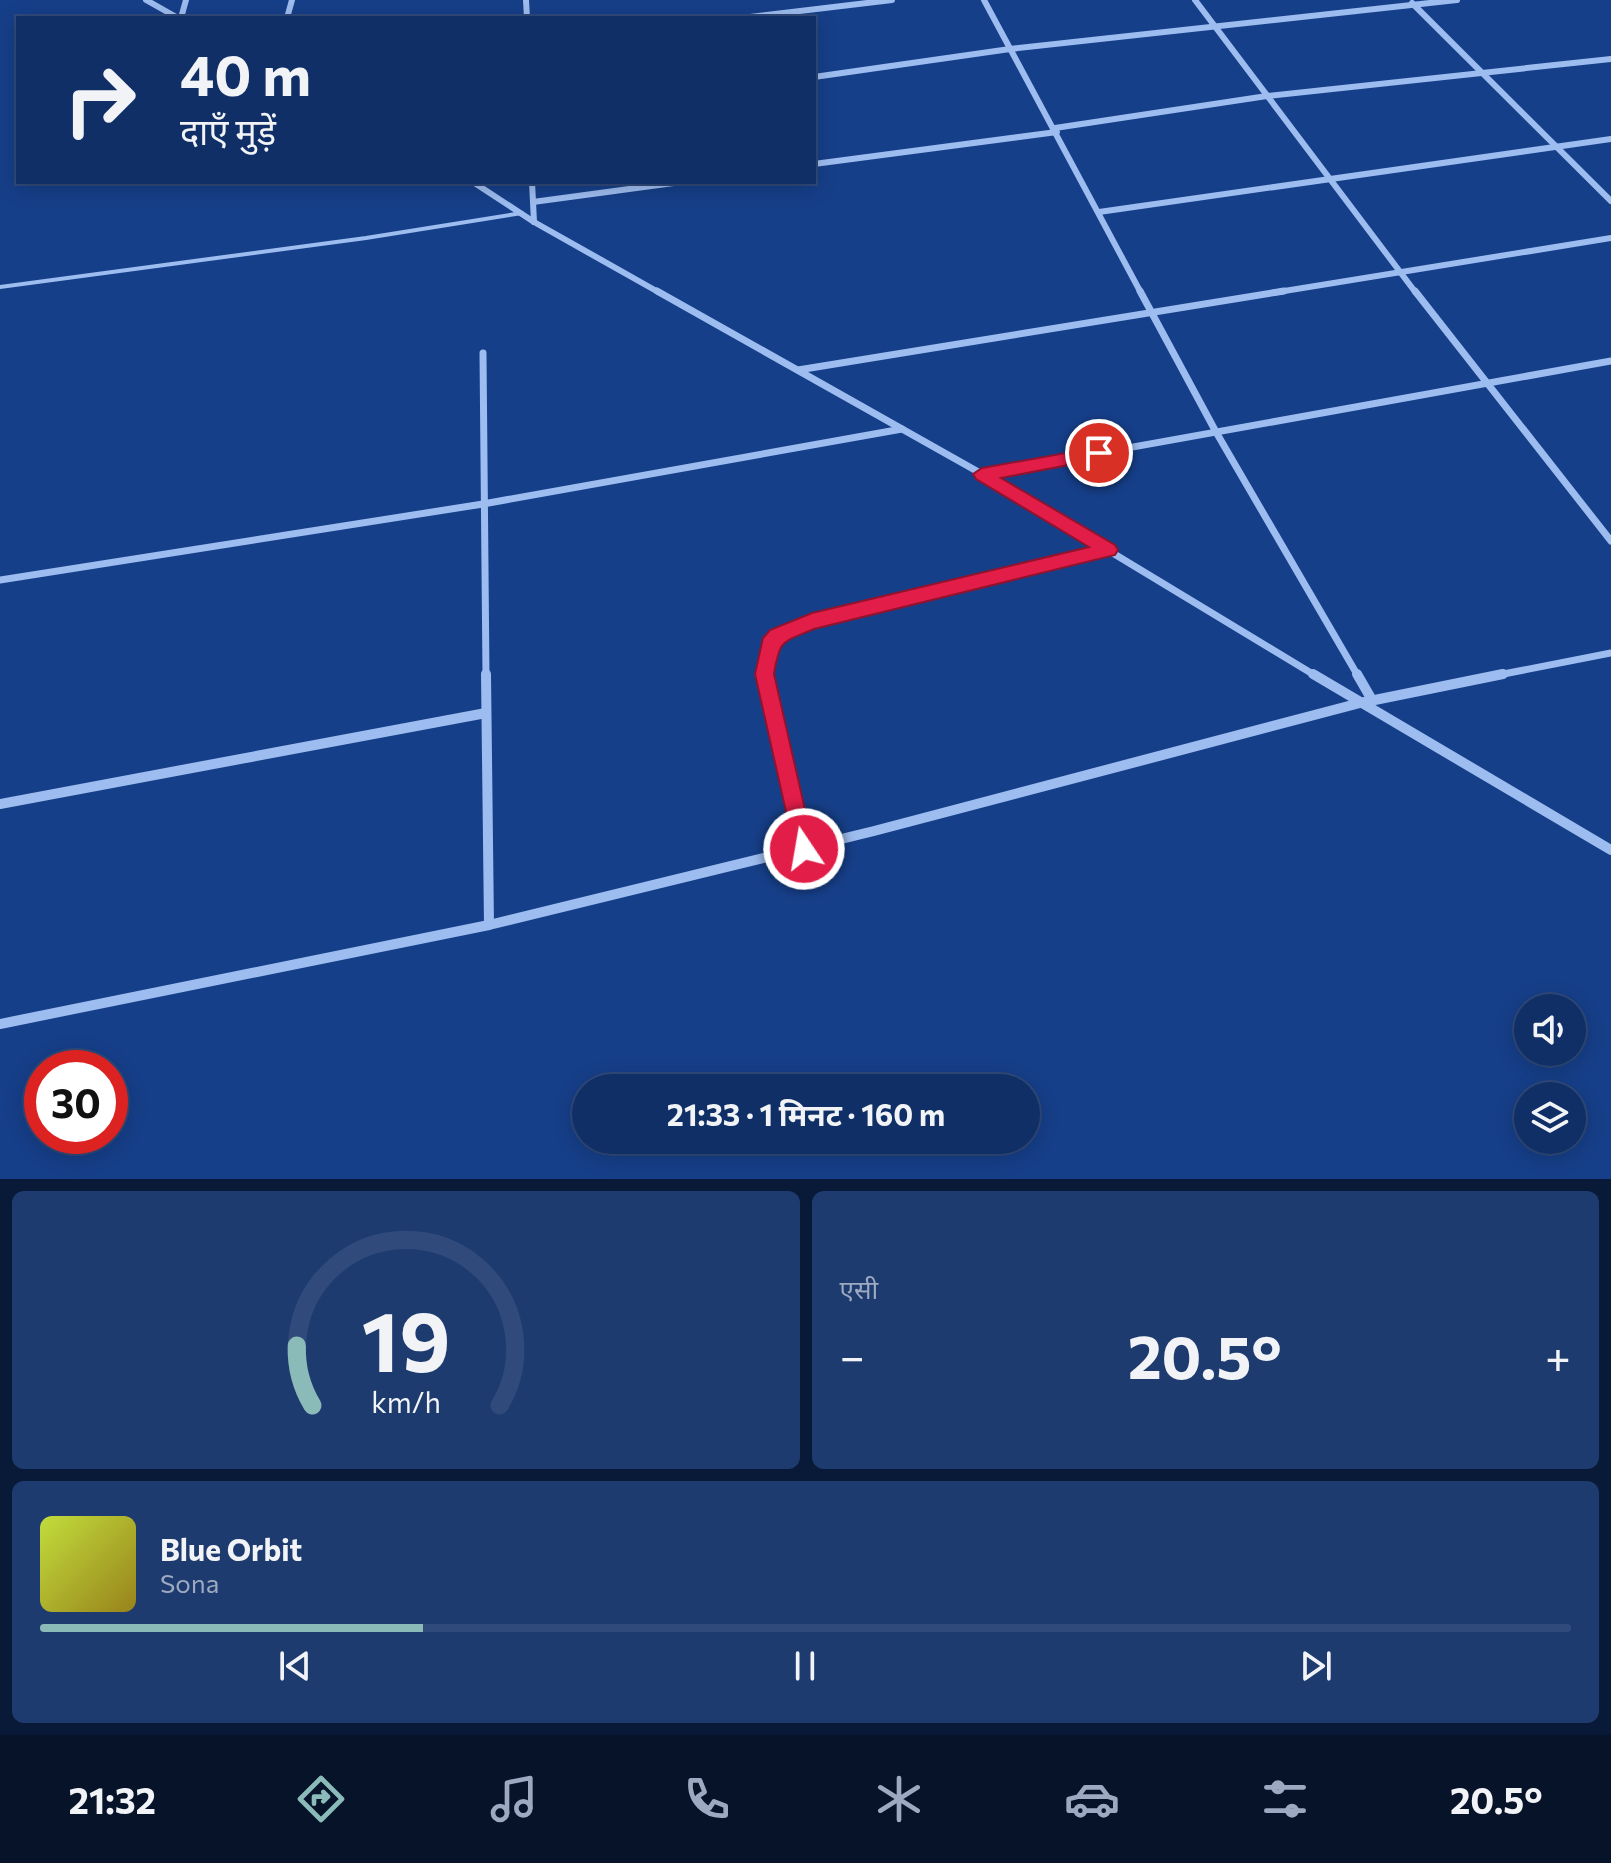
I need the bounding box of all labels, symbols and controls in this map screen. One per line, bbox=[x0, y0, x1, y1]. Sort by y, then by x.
text: 40 m bbox=[180, 39, 311, 108]
icon: right bbox=[48, 48, 152, 152]
text: दाएँ मुड़ें bbox=[180, 108, 276, 152]
pin bbox=[1065, 419, 1133, 487]
icon: arrive bbox=[1077, 431, 1121, 475]
position arrow bbox=[762, 807, 846, 891]
map controls bbox=[1514, 994, 1586, 1154]
button: sound bbox=[1514, 994, 1586, 1066]
speed limit sign: 30 bbox=[24, 1050, 128, 1154]
button: layers bbox=[1514, 1082, 1586, 1154]
text: 21:33 · 1 मिनट · 160 m bbox=[667, 1095, 945, 1132]
text: एसी bbox=[840, 1273, 878, 1304]
text: 19 bbox=[361, 1287, 450, 1389]
text: 20.5° bbox=[1128, 1318, 1282, 1391]
text: − bbox=[840, 1328, 865, 1382]
text: + bbox=[1545, 1328, 1571, 1382]
text: km/h bbox=[371, 1384, 441, 1419]
text: Blue Orbit bbox=[160, 1530, 302, 1567]
text: Sona bbox=[160, 1567, 219, 1598]
icon: previous bbox=[273, 1644, 317, 1688]
icon: pause bbox=[783, 1644, 827, 1688]
icon: next bbox=[1294, 1644, 1338, 1688]
icon: directions bbox=[293, 1771, 349, 1827]
icon: music bbox=[486, 1771, 542, 1827]
icon: phone bbox=[679, 1771, 735, 1827]
icon: climate bbox=[871, 1771, 927, 1827]
icon: car bbox=[1064, 1771, 1120, 1827]
icon: filters bbox=[1257, 1771, 1313, 1827]
text: 21:32 bbox=[68, 1777, 156, 1821]
text: 20.5° bbox=[1450, 1777, 1543, 1821]

